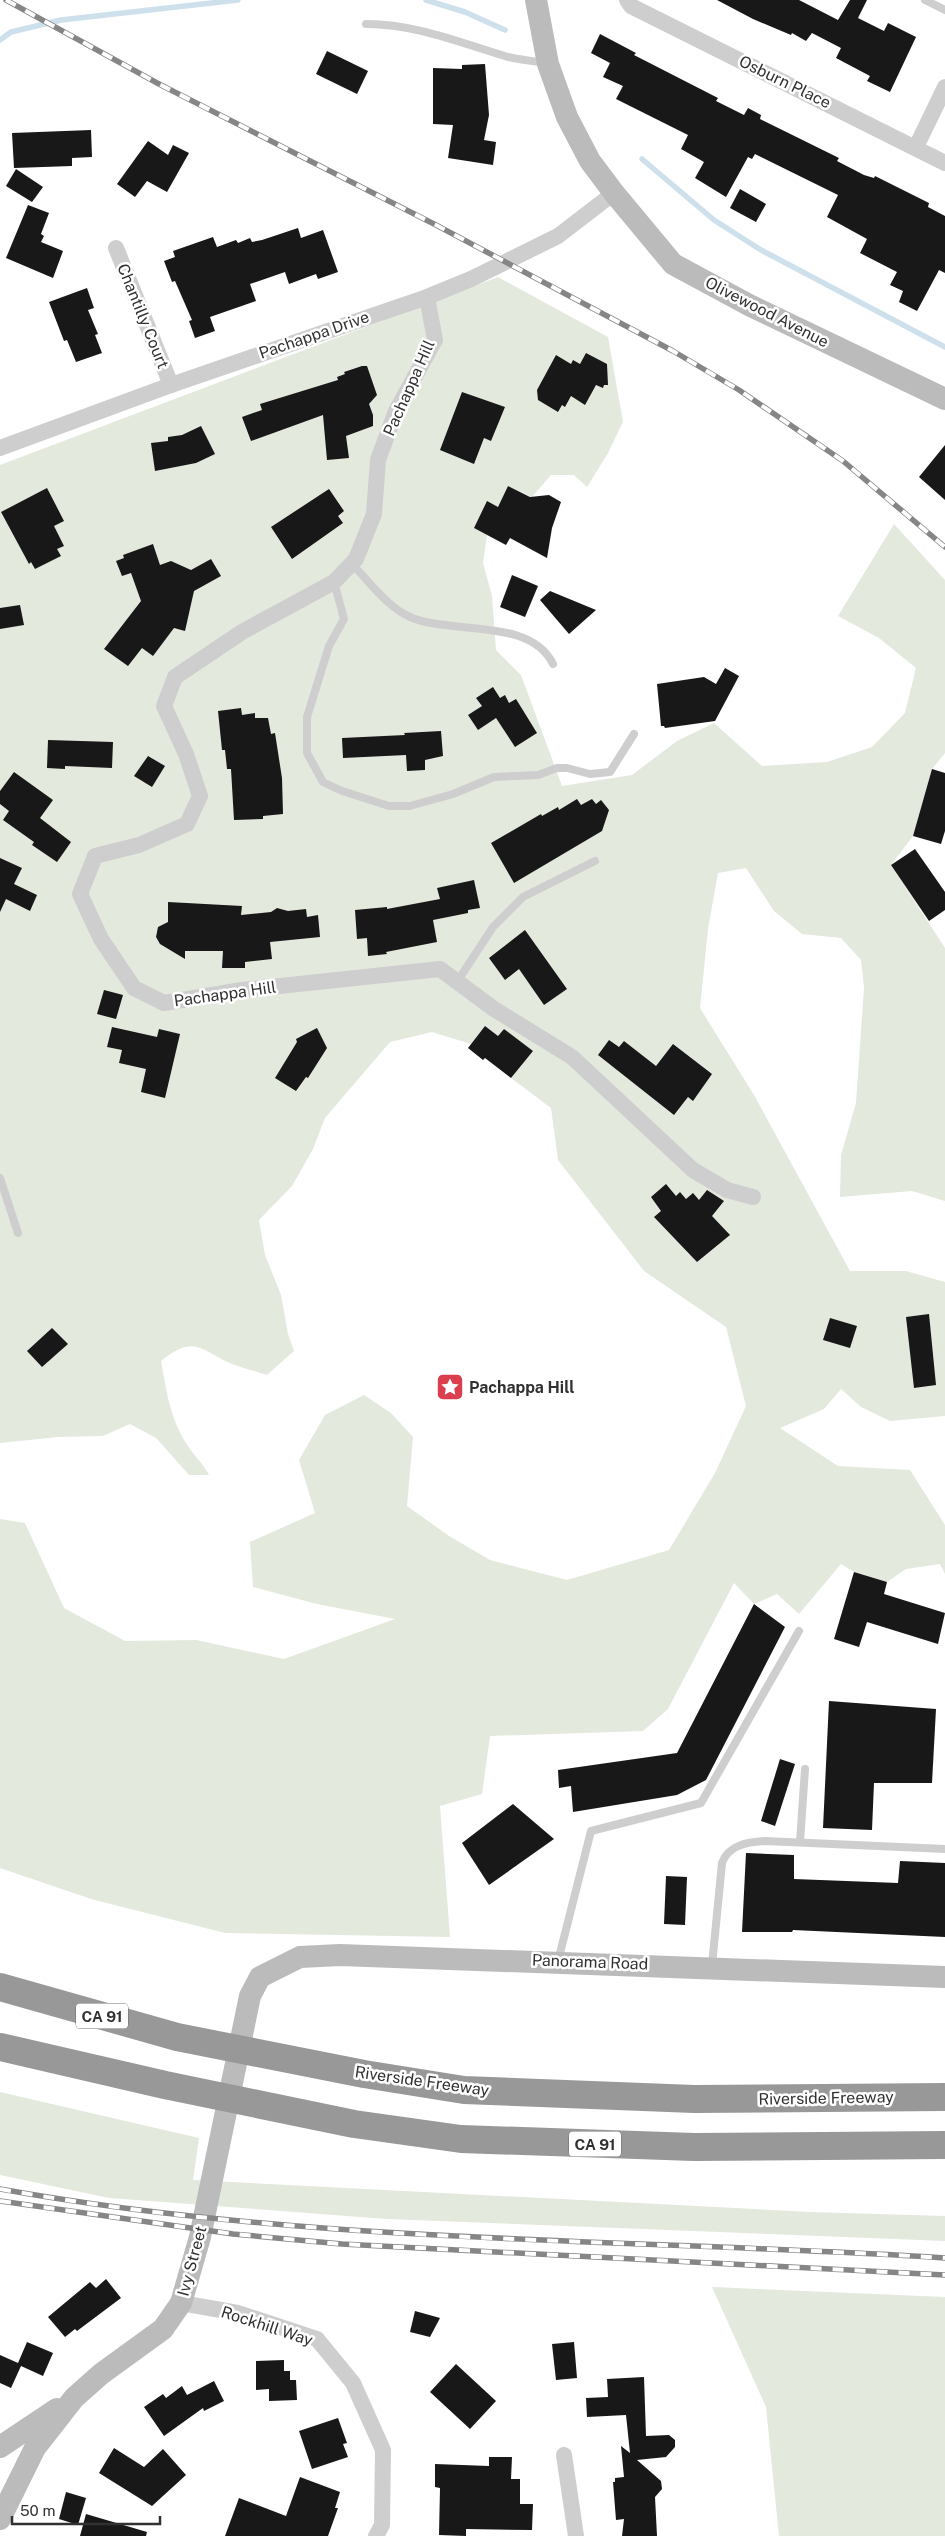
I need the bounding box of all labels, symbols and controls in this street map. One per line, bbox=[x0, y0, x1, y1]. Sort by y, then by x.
street label: Osburn Place bbox=[736, 52, 834, 112]
street label: Chantilly Court bbox=[113, 261, 173, 371]
street label: Olivewood Avenue bbox=[702, 273, 832, 351]
street label: Pachappa Drive bbox=[256, 307, 372, 363]
street label: Pachappa Hill bbox=[379, 337, 439, 439]
street label: Pachappa Hill bbox=[173, 977, 277, 1011]
place icon: Pachappa Hill bbox=[435, 1372, 465, 1402]
place label: Pachappa Hill bbox=[469, 1378, 574, 1397]
street label: Panorama Road bbox=[531, 1950, 649, 1974]
road number: CA 91 bbox=[76, 2004, 128, 2028]
street label: Riverside Freeway bbox=[354, 2062, 491, 2100]
street label: Riverside Freeway bbox=[758, 2087, 894, 2109]
road number: CA 91 bbox=[569, 2132, 621, 2156]
street label: Ivy Street bbox=[174, 2224, 210, 2298]
street label: Rockhill Way bbox=[219, 2302, 316, 2350]
scale bar bbox=[12, 2494, 160, 2526]
text: 50 m bbox=[20, 2502, 55, 2519]

